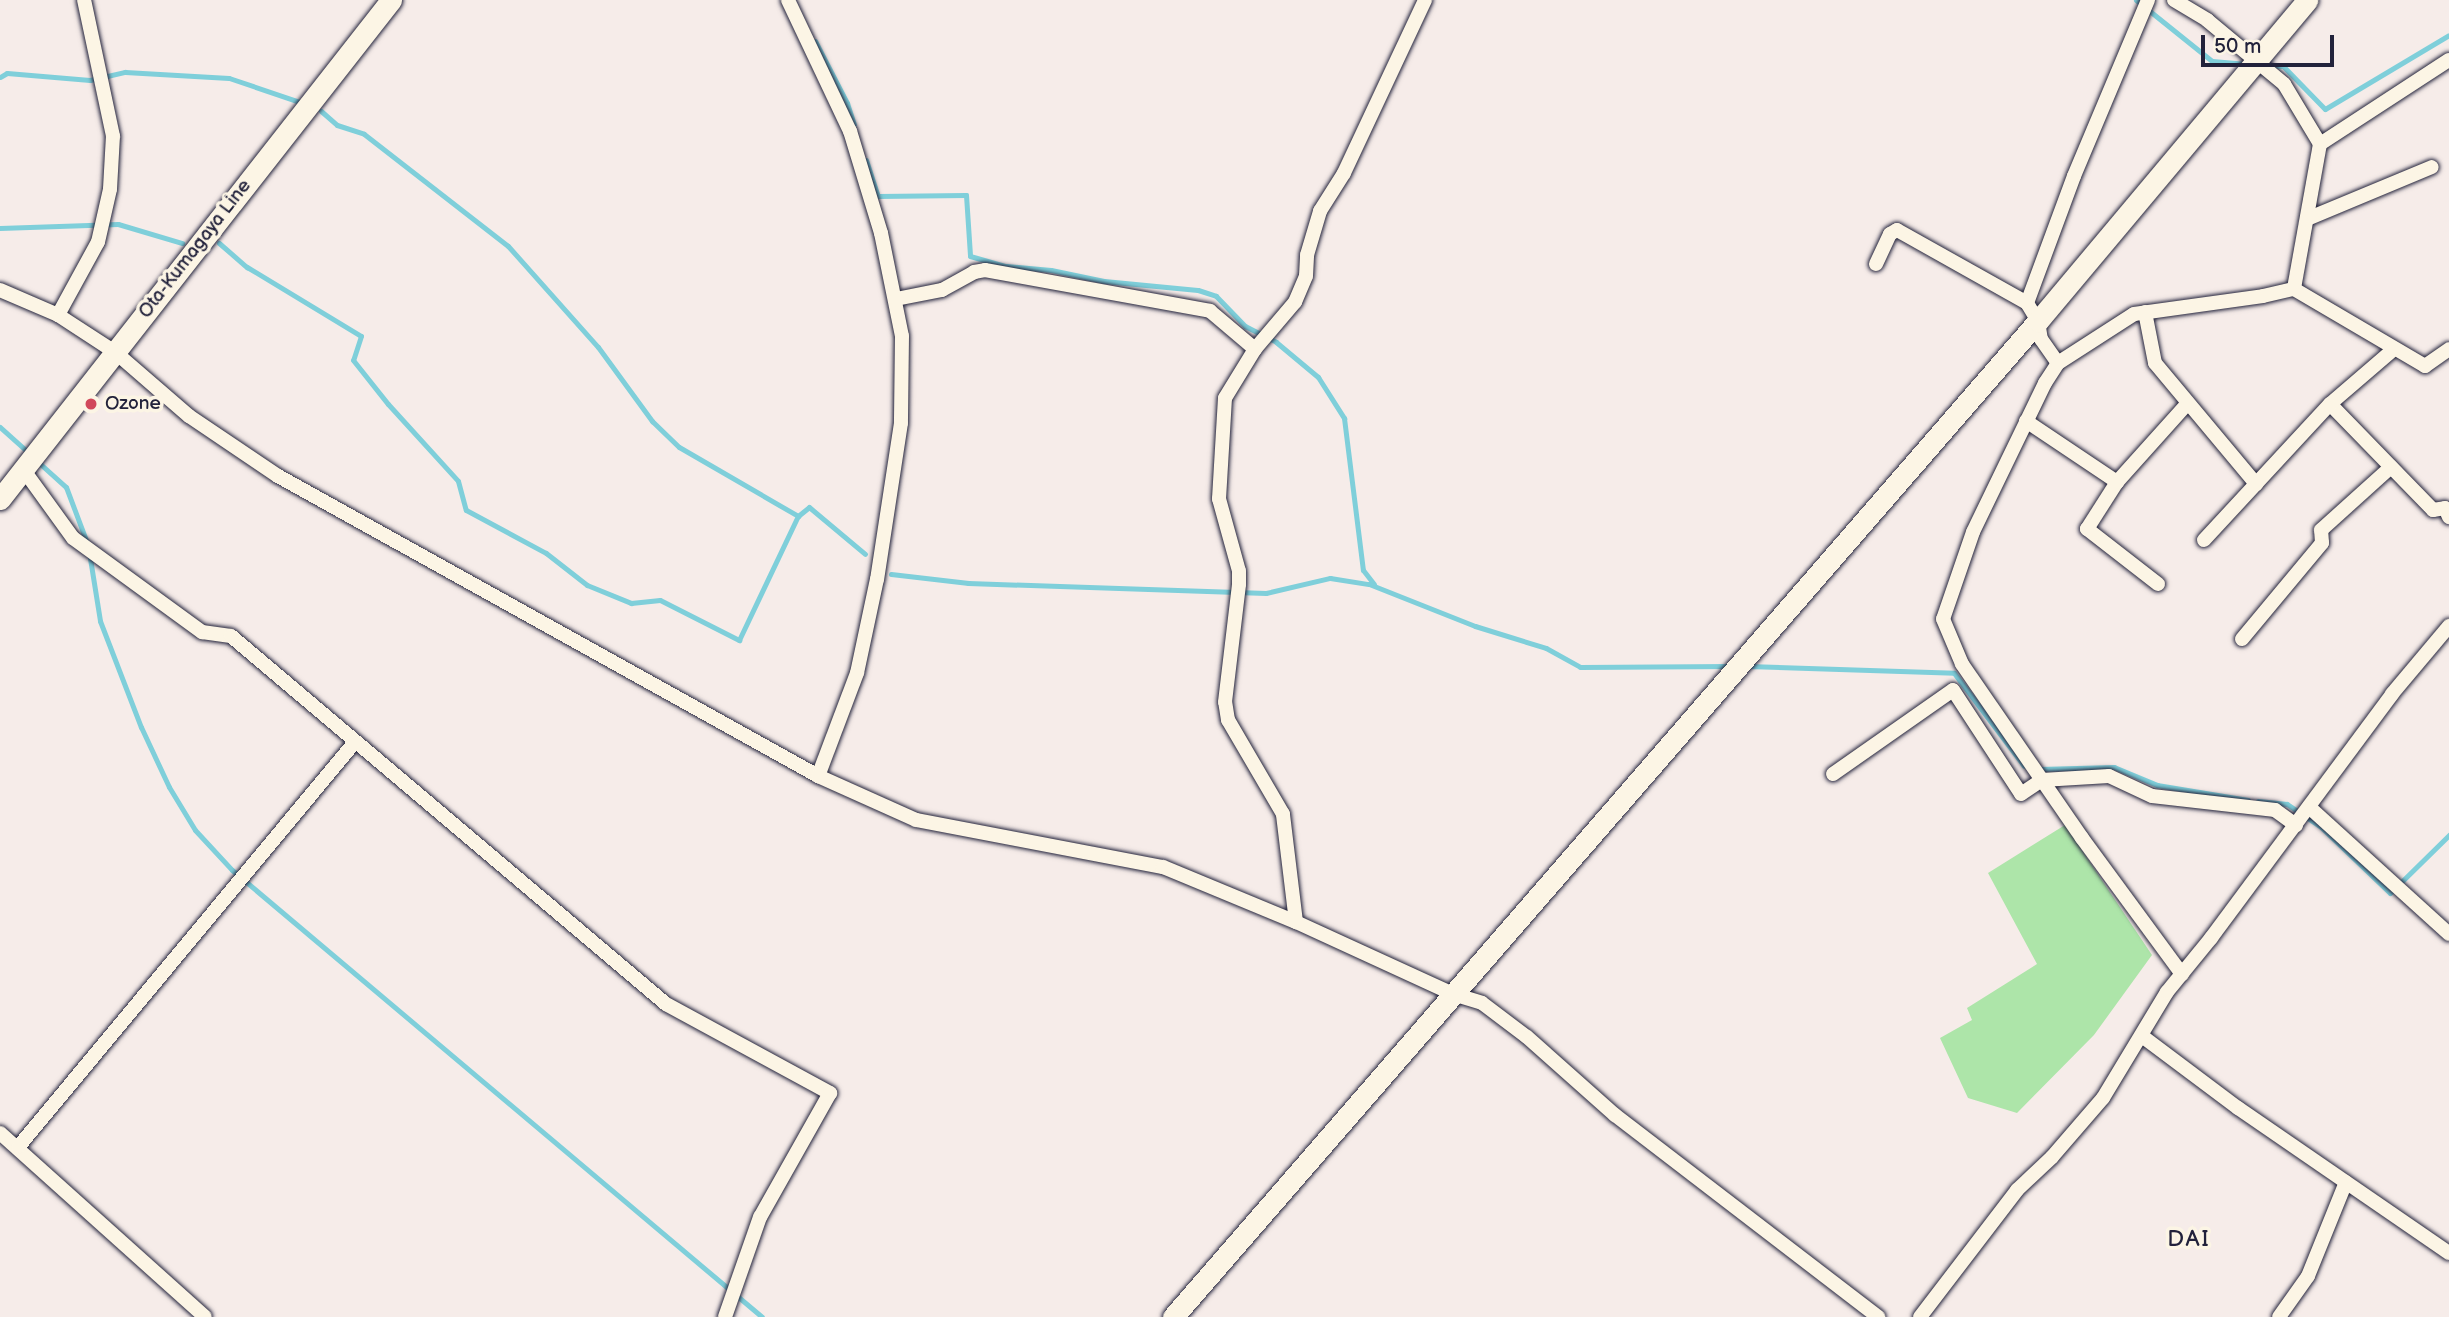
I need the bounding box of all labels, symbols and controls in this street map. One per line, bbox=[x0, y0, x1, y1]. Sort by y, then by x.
scale bar bbox=[2204, 21, 2337, 65]
text: 50 m bbox=[2214, 34, 2261, 59]
street label: Ota-Kumagaya Line bbox=[134, 175, 256, 323]
place label: Ozone bbox=[105, 393, 161, 415]
marker: Ozone bbox=[83, 396, 99, 412]
district label: DAI bbox=[2168, 1225, 2210, 1253]

